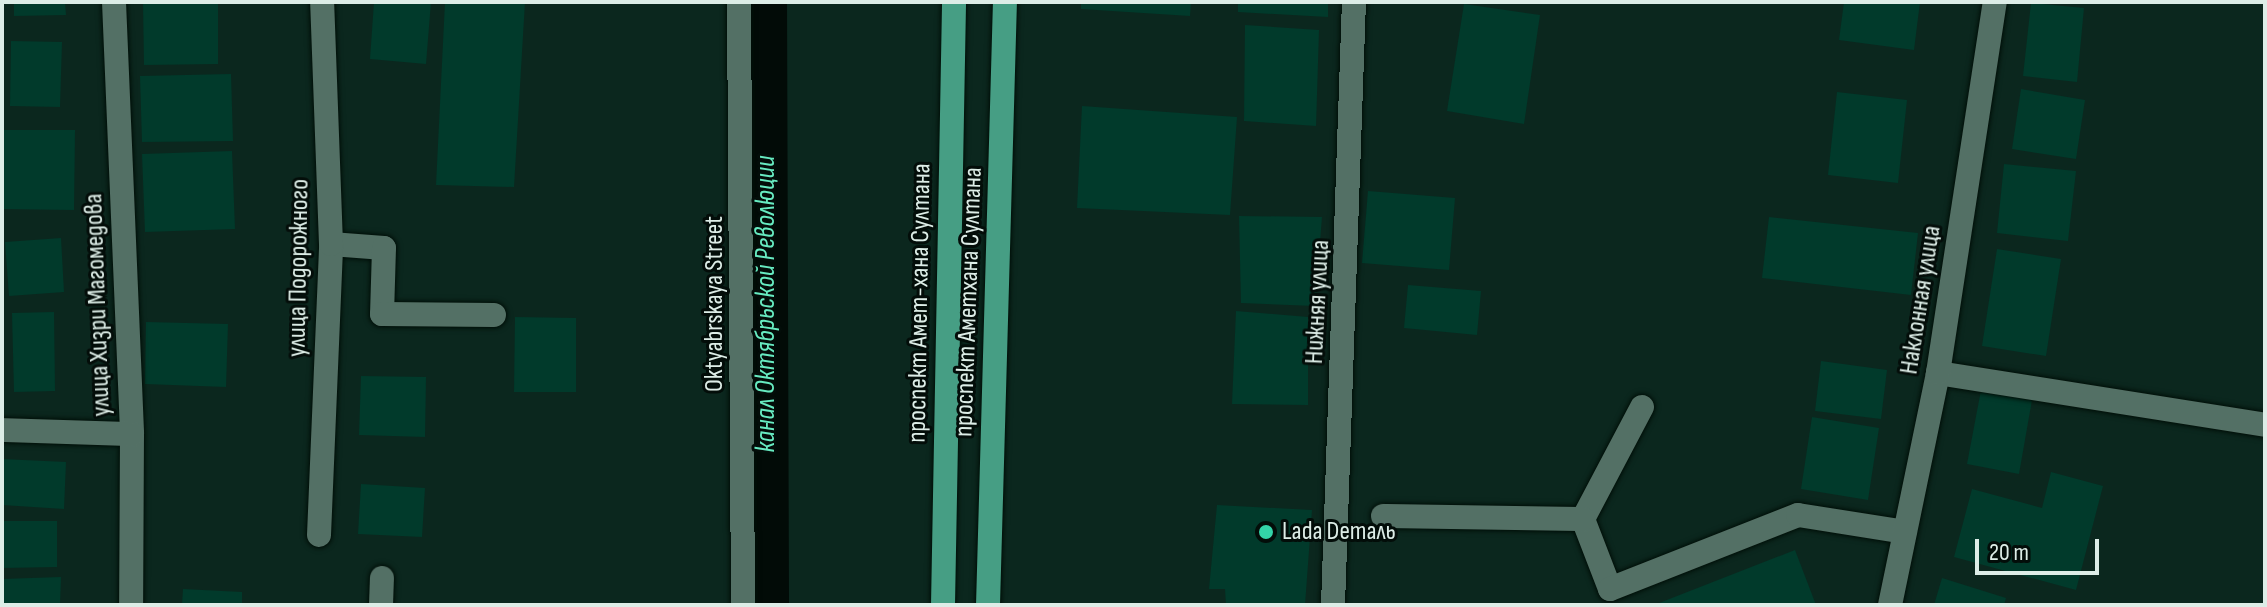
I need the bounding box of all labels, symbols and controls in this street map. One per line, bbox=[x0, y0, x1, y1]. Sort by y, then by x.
water label: канал Октябрьской Революции bbox=[749, 156, 783, 452]
street label: проспект Амет-хана Султана bbox=[902, 163, 938, 443]
street label: проспект Аметхана Султана bbox=[949, 167, 989, 437]
street label: улица Подорожного bbox=[282, 179, 316, 357]
street label: улица Хизри Магомедова bbox=[79, 193, 117, 417]
street label: Oktyabrskaya Street bbox=[699, 216, 731, 392]
street label: Наклонная улица bbox=[1894, 223, 1948, 377]
street label: Нижняя улица bbox=[1299, 239, 1337, 365]
place label: Lada Dеталь bbox=[1282, 516, 1396, 548]
marker: Lada Dеталь bbox=[1257, 523, 1275, 541]
scale bar bbox=[1979, 523, 2103, 573]
text: 20 m bbox=[1989, 538, 2029, 567]

